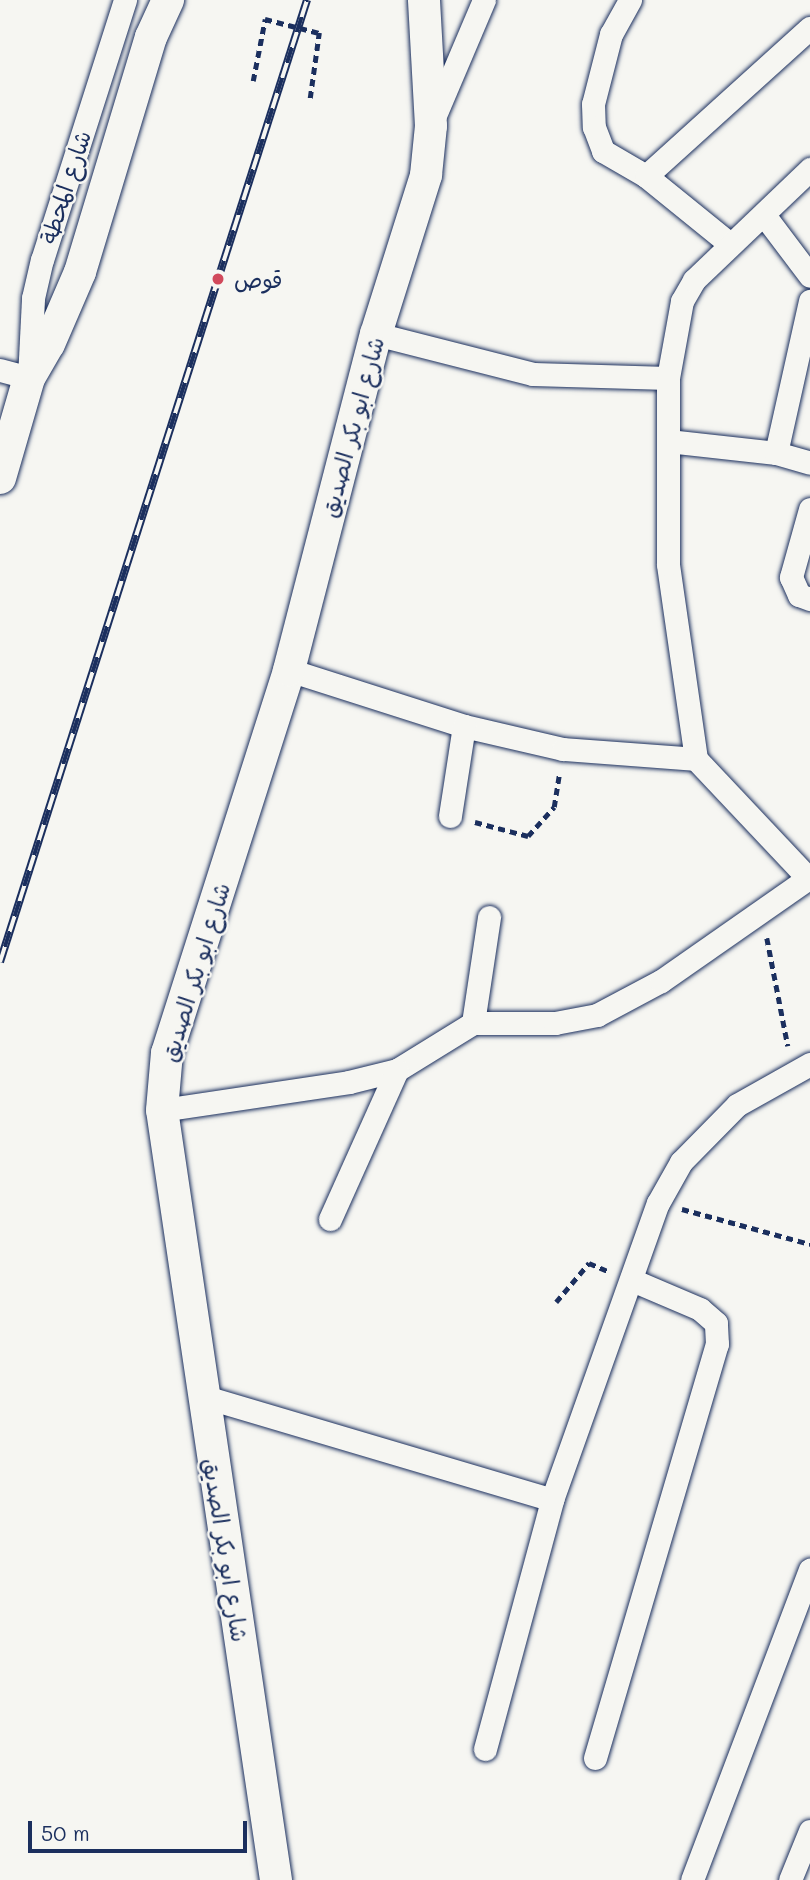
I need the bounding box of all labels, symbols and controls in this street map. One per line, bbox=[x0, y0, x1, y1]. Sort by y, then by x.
street label: شارع المحطة bbox=[34, 127, 96, 247]
place label: قوص bbox=[234, 265, 282, 293]
marker: قوص bbox=[208, 269, 228, 289]
street label: شارع ابو بكر الصديق bbox=[315, 334, 389, 520]
street label: شارع ابو بكر الصديق bbox=[155, 879, 235, 1065]
street label: شارع ابو بكر الصديق bbox=[198, 1456, 254, 1644]
scale bar bbox=[32, 1806, 250, 1850]
text: 50 m bbox=[41, 1819, 90, 1846]

